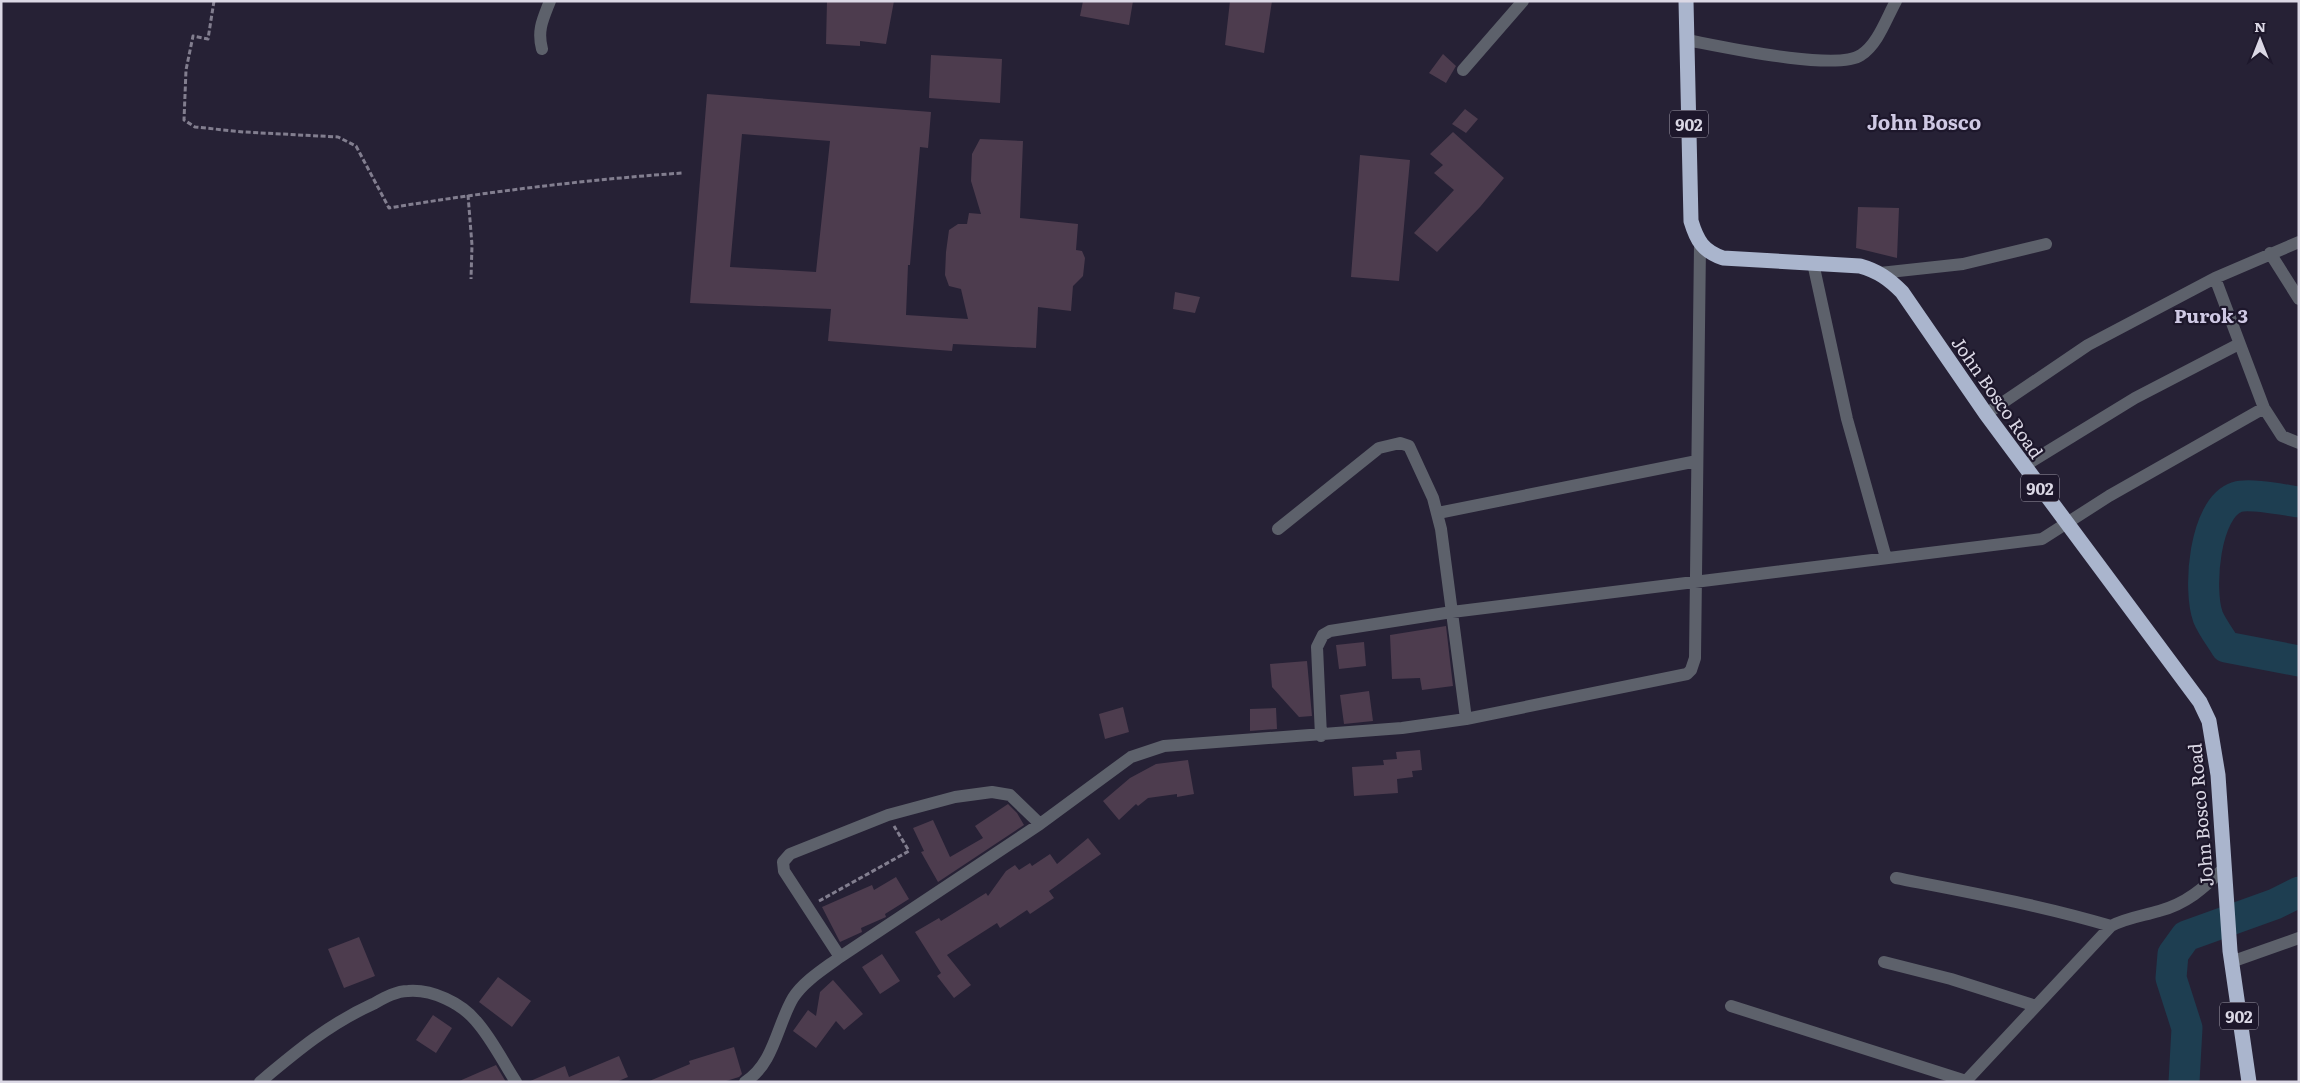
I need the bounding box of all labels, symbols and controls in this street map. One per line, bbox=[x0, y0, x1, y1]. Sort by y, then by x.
north arrow bbox=[2235, 15, 2285, 65]
text: N bbox=[2254, 16, 2266, 36]
district label: John Bosco bbox=[1867, 106, 1981, 136]
road number: 902 bbox=[1670, 110, 1708, 138]
district label: Purok 3 bbox=[2174, 301, 2248, 329]
street label: John Bosco Road bbox=[1946, 330, 2050, 464]
road number: 902 bbox=[2021, 474, 2059, 502]
street label: John Bosco Road bbox=[2180, 742, 2220, 888]
road number: 902 bbox=[2220, 1002, 2258, 1030]

